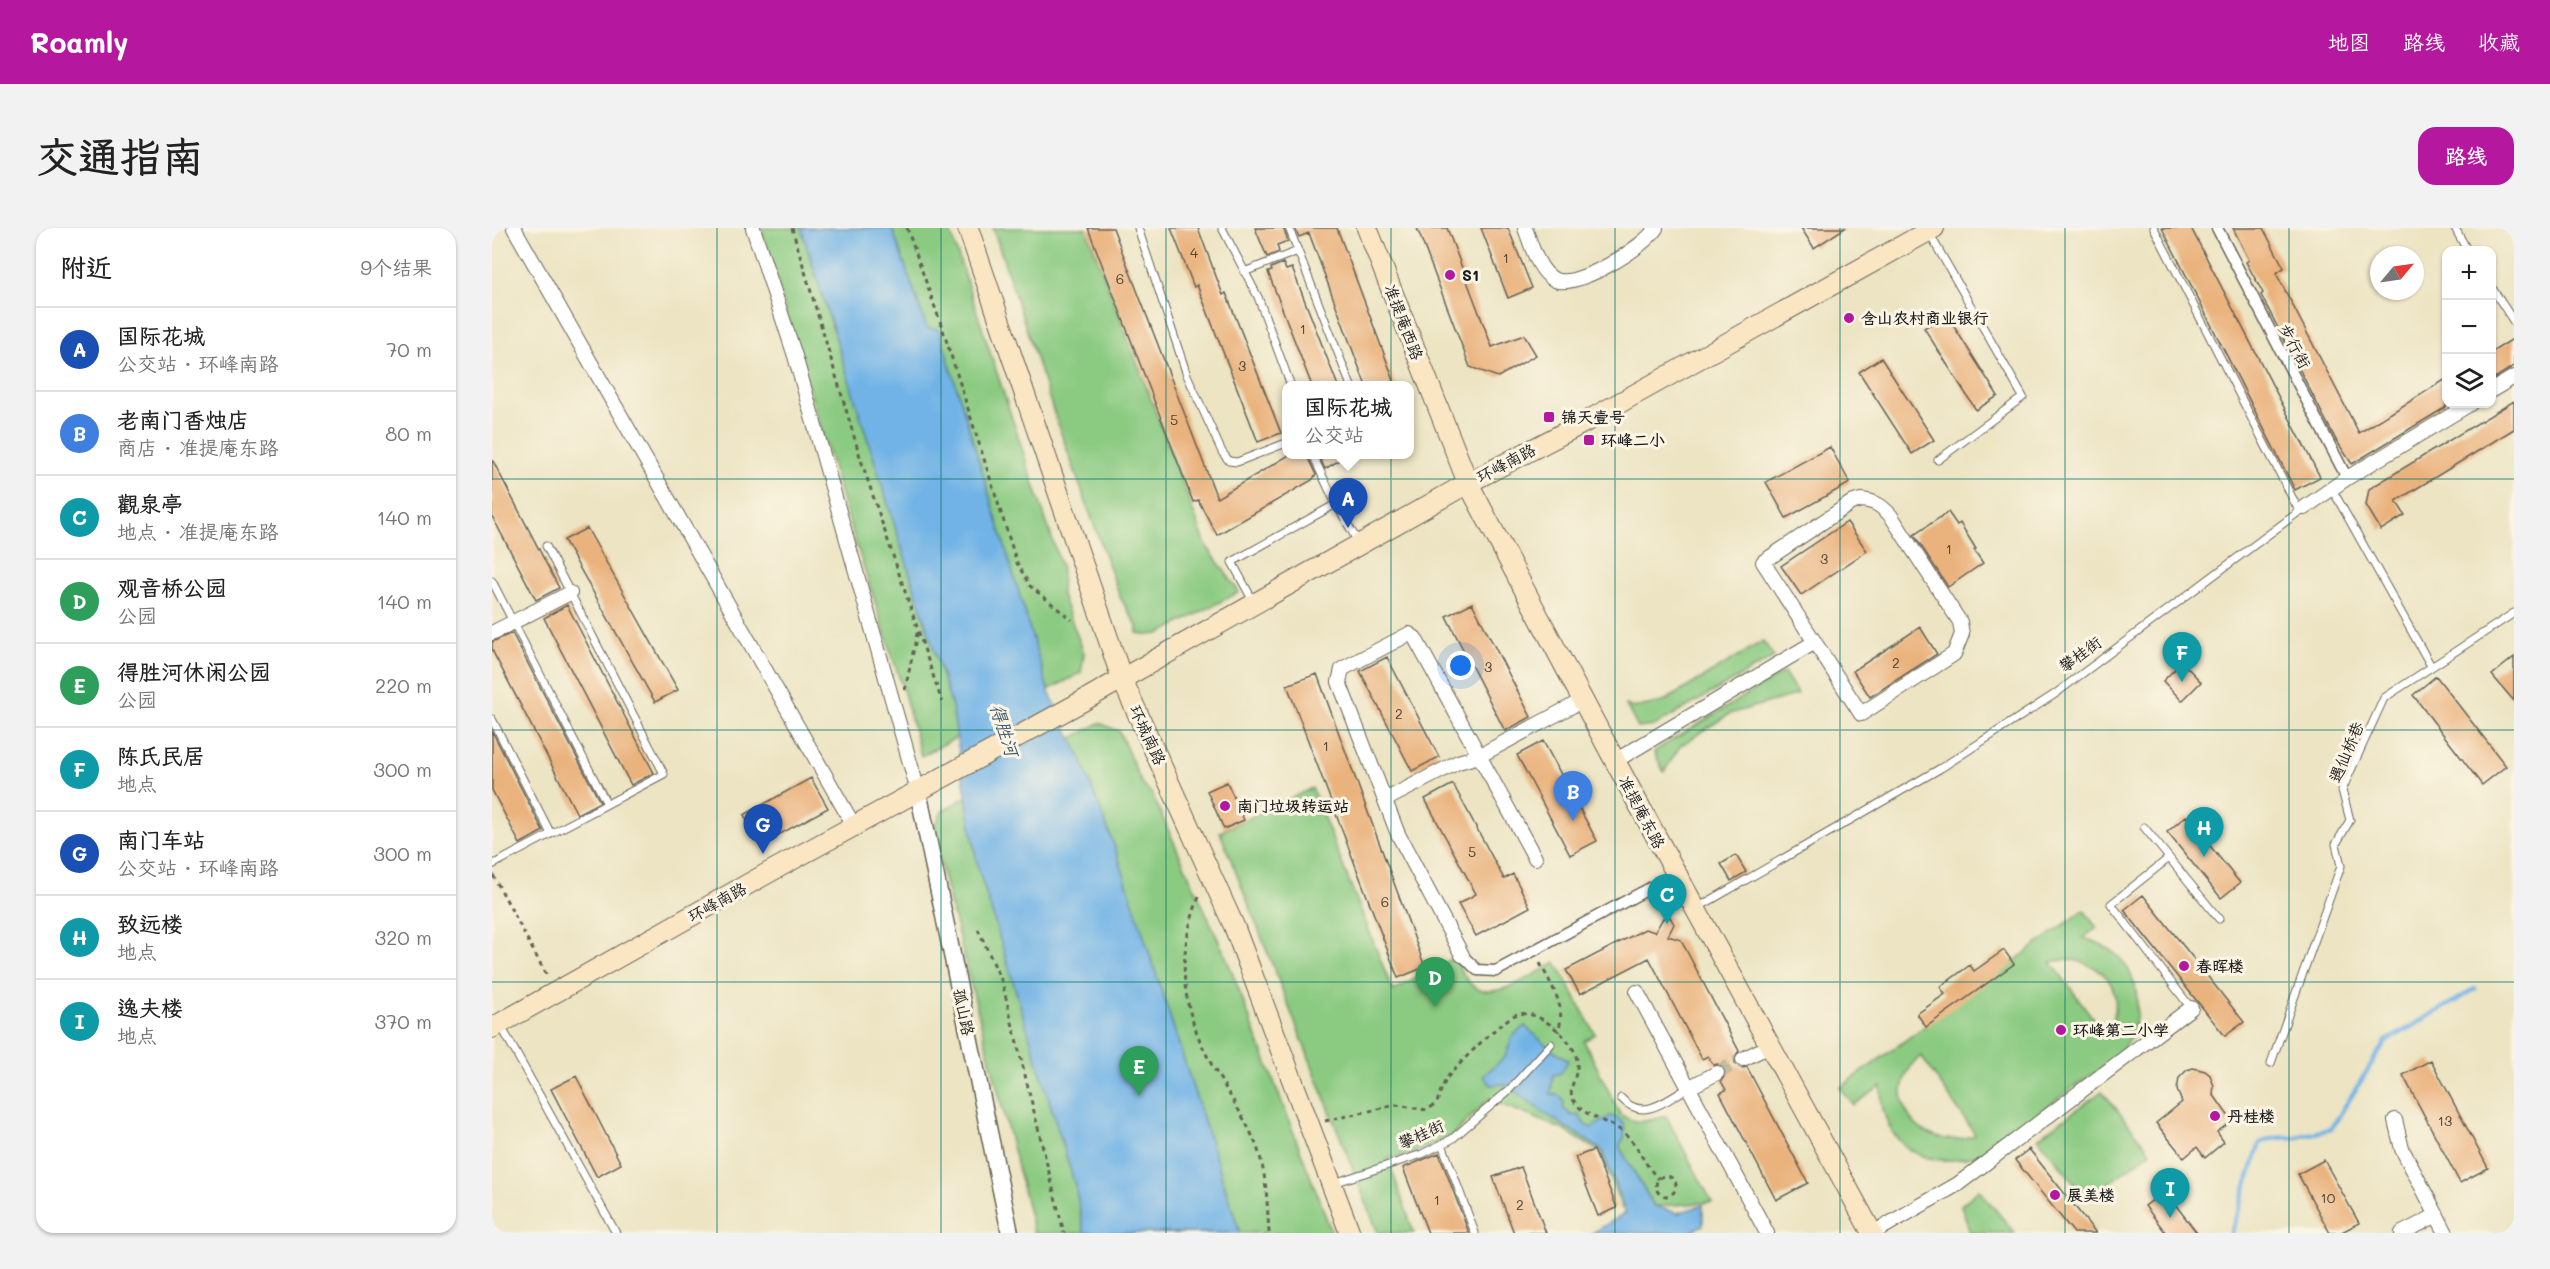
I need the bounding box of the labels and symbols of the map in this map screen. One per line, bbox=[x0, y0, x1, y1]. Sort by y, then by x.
house number: 4 bbox=[1190, 243, 1199, 262]
north arrow bbox=[2370, 246, 2424, 300]
house number: 1 bbox=[1503, 248, 1509, 267]
place label: S1 bbox=[1462, 264, 1479, 285]
marker: S1 bbox=[1443, 268, 1457, 282]
house number: 6 bbox=[1116, 269, 1124, 288]
street label: 准提庵西路 bbox=[1380, 281, 1429, 363]
place label: 含山农村商业银行 bbox=[1861, 307, 1989, 328]
marker: 含山农村商业银行 bbox=[1842, 311, 1856, 325]
house number: 1 bbox=[1300, 319, 1306, 338]
street label: 步行街 bbox=[2275, 320, 2316, 372]
house number: 3 bbox=[1238, 356, 1246, 375]
place label: 锦天壹号 bbox=[1561, 406, 1625, 427]
house number: 5 bbox=[1170, 410, 1178, 429]
marker: 锦天壹号 bbox=[1542, 410, 1556, 424]
place label: 环峰二小 bbox=[1601, 429, 1665, 450]
marker: 环峰二小 bbox=[1582, 433, 1596, 447]
street label: 环峰南路 bbox=[1473, 438, 1539, 487]
pin: A bbox=[1328, 478, 1368, 528]
house number: 1 bbox=[1946, 539, 1952, 558]
house number: 3 bbox=[1820, 549, 1828, 568]
street label: 攀桂街 bbox=[2054, 631, 2105, 676]
pin: F bbox=[2162, 632, 2202, 682]
your location bbox=[1446, 651, 1475, 680]
house number: 2 bbox=[1892, 653, 1900, 672]
house number: 3 bbox=[1484, 657, 1492, 676]
water label: 得胜河 bbox=[985, 700, 1026, 762]
street label: 环城南路 bbox=[1125, 701, 1171, 768]
house number: 2 bbox=[1395, 704, 1403, 723]
street label: 遇仙桥巷 bbox=[2323, 718, 2368, 785]
house number: 1 bbox=[1323, 736, 1329, 755]
pin: B bbox=[1554, 772, 1592, 821]
street label: 准提庵东路 bbox=[1614, 772, 1670, 852]
place label: 南门垃圾转运站 bbox=[1237, 795, 1349, 816]
marker: 南门垃圾转运站 bbox=[1218, 799, 1232, 813]
pin: G bbox=[744, 804, 782, 854]
pin: H bbox=[2184, 808, 2224, 857]
house number: 5 bbox=[1468, 842, 1476, 861]
pin: C bbox=[1648, 874, 1686, 924]
street label: 环峰南路 bbox=[684, 877, 750, 926]
house number: 6 bbox=[1381, 892, 1389, 911]
place label: 春晖楼 bbox=[2196, 955, 2244, 976]
pin: D bbox=[1416, 958, 1454, 1007]
marker: 春晖楼 bbox=[2177, 959, 2191, 973]
street label: 孤山路 bbox=[949, 986, 980, 1038]
place label: 环峰第二小学 bbox=[2073, 1019, 2169, 1040]
marker: 环峰第二小学 bbox=[2054, 1023, 2068, 1037]
pin: E bbox=[1120, 1046, 1158, 1096]
place label: 丹桂楼 bbox=[2227, 1105, 2275, 1126]
marker: 丹桂楼 bbox=[2208, 1109, 2222, 1123]
house number: 13 bbox=[2438, 1111, 2452, 1130]
street label: 攀桂街 bbox=[1395, 1114, 1447, 1153]
pin: I bbox=[2150, 1168, 2190, 1218]
place label: 展美楼 bbox=[2067, 1184, 2115, 1205]
marker: 展美楼 bbox=[2048, 1188, 2062, 1202]
house number: 10 bbox=[2321, 1188, 2336, 1207]
house number: 1 bbox=[1434, 1190, 1440, 1209]
house number: 2 bbox=[1516, 1195, 1524, 1214]

